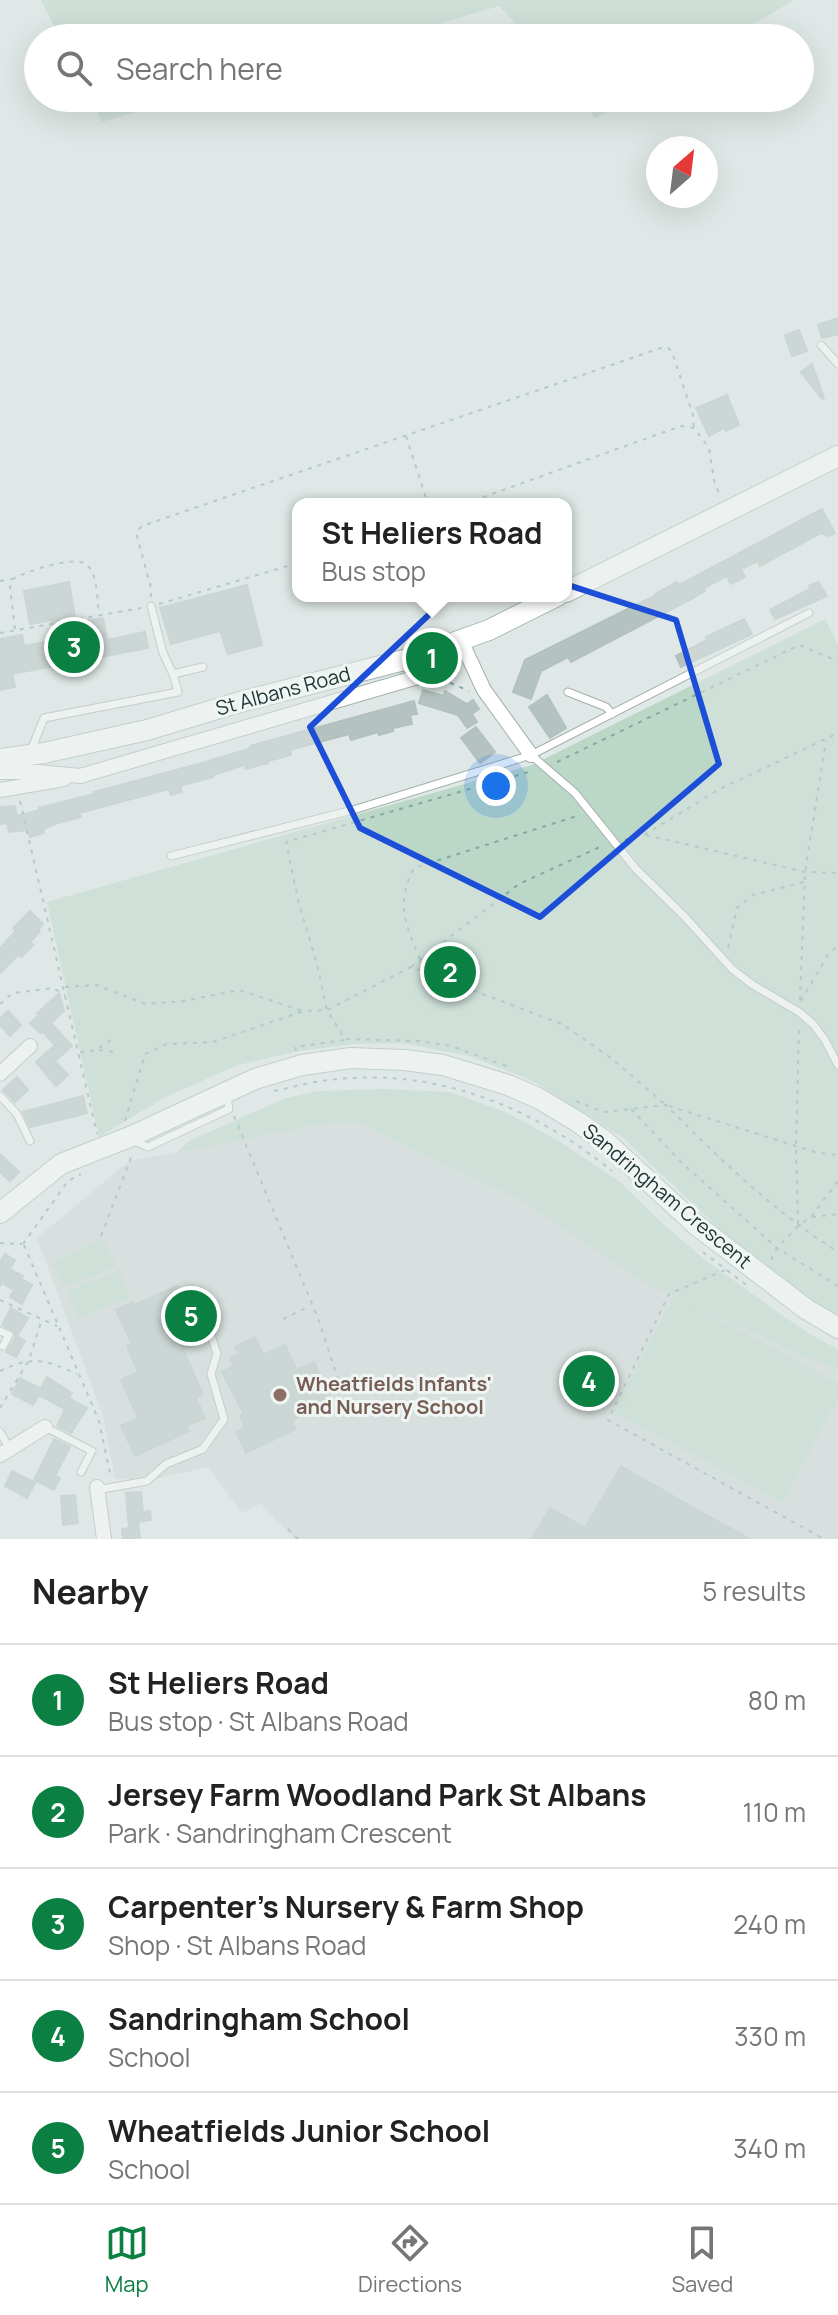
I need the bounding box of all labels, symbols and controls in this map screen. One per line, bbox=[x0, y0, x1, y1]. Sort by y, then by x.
search box bbox=[24, 24, 814, 112]
icon: search bbox=[52, 46, 96, 90]
text: Search here bbox=[116, 48, 283, 89]
north arrow bbox=[646, 136, 718, 208]
popup bbox=[292, 498, 572, 602]
text: St Heliers Road bbox=[321, 512, 543, 553]
text: Bus stop bbox=[321, 553, 426, 589]
pin: 3 bbox=[48, 617, 100, 677]
pin: 1 bbox=[406, 628, 458, 688]
street label: St Albans Road bbox=[213, 660, 353, 721]
your location bbox=[476, 766, 516, 806]
pin: 2 bbox=[424, 942, 476, 1002]
street label: Sandringham Crescent bbox=[577, 1117, 757, 1274]
pin: 5 bbox=[165, 1286, 217, 1346]
pin: 4 bbox=[563, 1351, 615, 1411]
place label: Wheatfields Infants' and Nursery School bbox=[296, 1370, 492, 1420]
marker: Wheatfields Infants' and Nursery School bbox=[271, 1386, 289, 1404]
text: Nearby bbox=[32, 1568, 148, 1614]
text: 5 results bbox=[702, 1573, 806, 1609]
text: St Heliers Road bbox=[108, 1662, 329, 1703]
text: 1 bbox=[52, 1682, 64, 1718]
text: 80 m bbox=[748, 1682, 806, 1718]
text: Bus stop · St Albans Road bbox=[108, 1703, 409, 1739]
text: Jersey Farm Woodland Park St Albans bbox=[108, 1774, 647, 1815]
text: 2 bbox=[50, 1794, 66, 1830]
text: 110 m bbox=[743, 1794, 806, 1830]
text: Park · Sandringham Crescent bbox=[108, 1815, 452, 1851]
text: Carpenter's Nursery & Farm Shop bbox=[108, 1886, 584, 1927]
text: 3 bbox=[50, 1906, 66, 1942]
text: 240 m bbox=[733, 1906, 806, 1942]
text: Shop · St Albans Road bbox=[108, 1927, 366, 1963]
text: Sandringham School bbox=[108, 1998, 410, 2039]
text: 4 bbox=[50, 2018, 66, 2054]
text: 330 m bbox=[734, 2018, 806, 2054]
text: School bbox=[108, 2039, 191, 2075]
text: Wheatfields Junior School bbox=[108, 2110, 490, 2151]
text: 5 bbox=[50, 2130, 66, 2166]
text: 340 m bbox=[733, 2130, 806, 2166]
text: School bbox=[108, 2151, 191, 2187]
tab: Map bbox=[105, 2221, 149, 2299]
tab: Directions bbox=[358, 2221, 462, 2299]
tab: Saved bbox=[671, 2221, 733, 2299]

